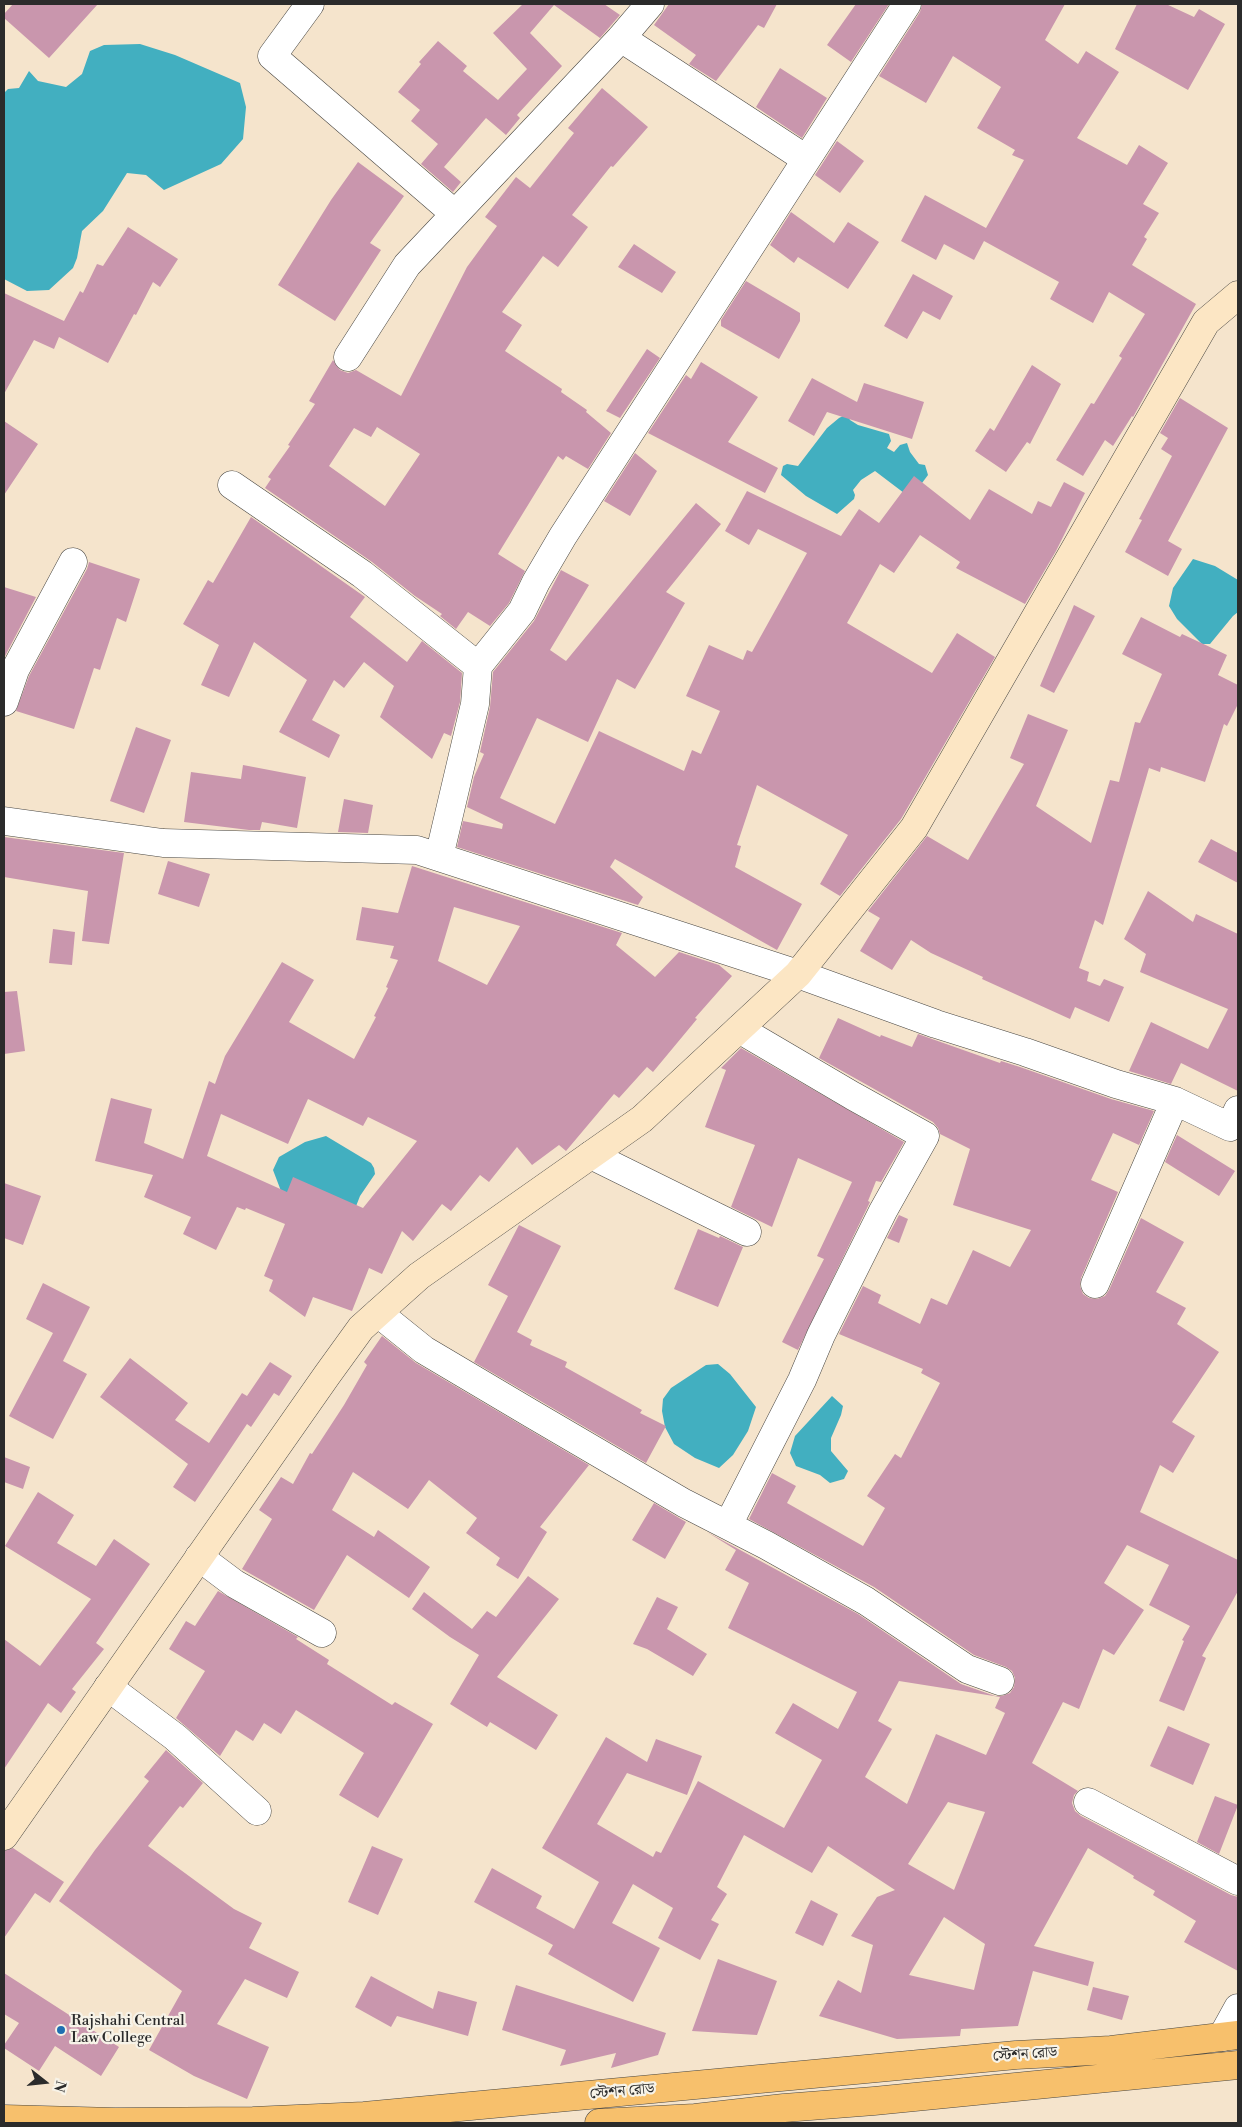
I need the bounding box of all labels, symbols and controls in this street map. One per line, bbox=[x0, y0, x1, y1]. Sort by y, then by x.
place label: Rajshahi Central Law College bbox=[71, 2012, 185, 2047]
marker: Rajshahi Central Law College bbox=[55, 2024, 67, 2036]
street label: স্টেশন রোড bbox=[992, 2044, 1058, 2066]
north arrow bbox=[20, 2057, 70, 2107]
text: N bbox=[49, 2078, 70, 2094]
street label: স্টেশন রোড bbox=[589, 2080, 655, 2104]

